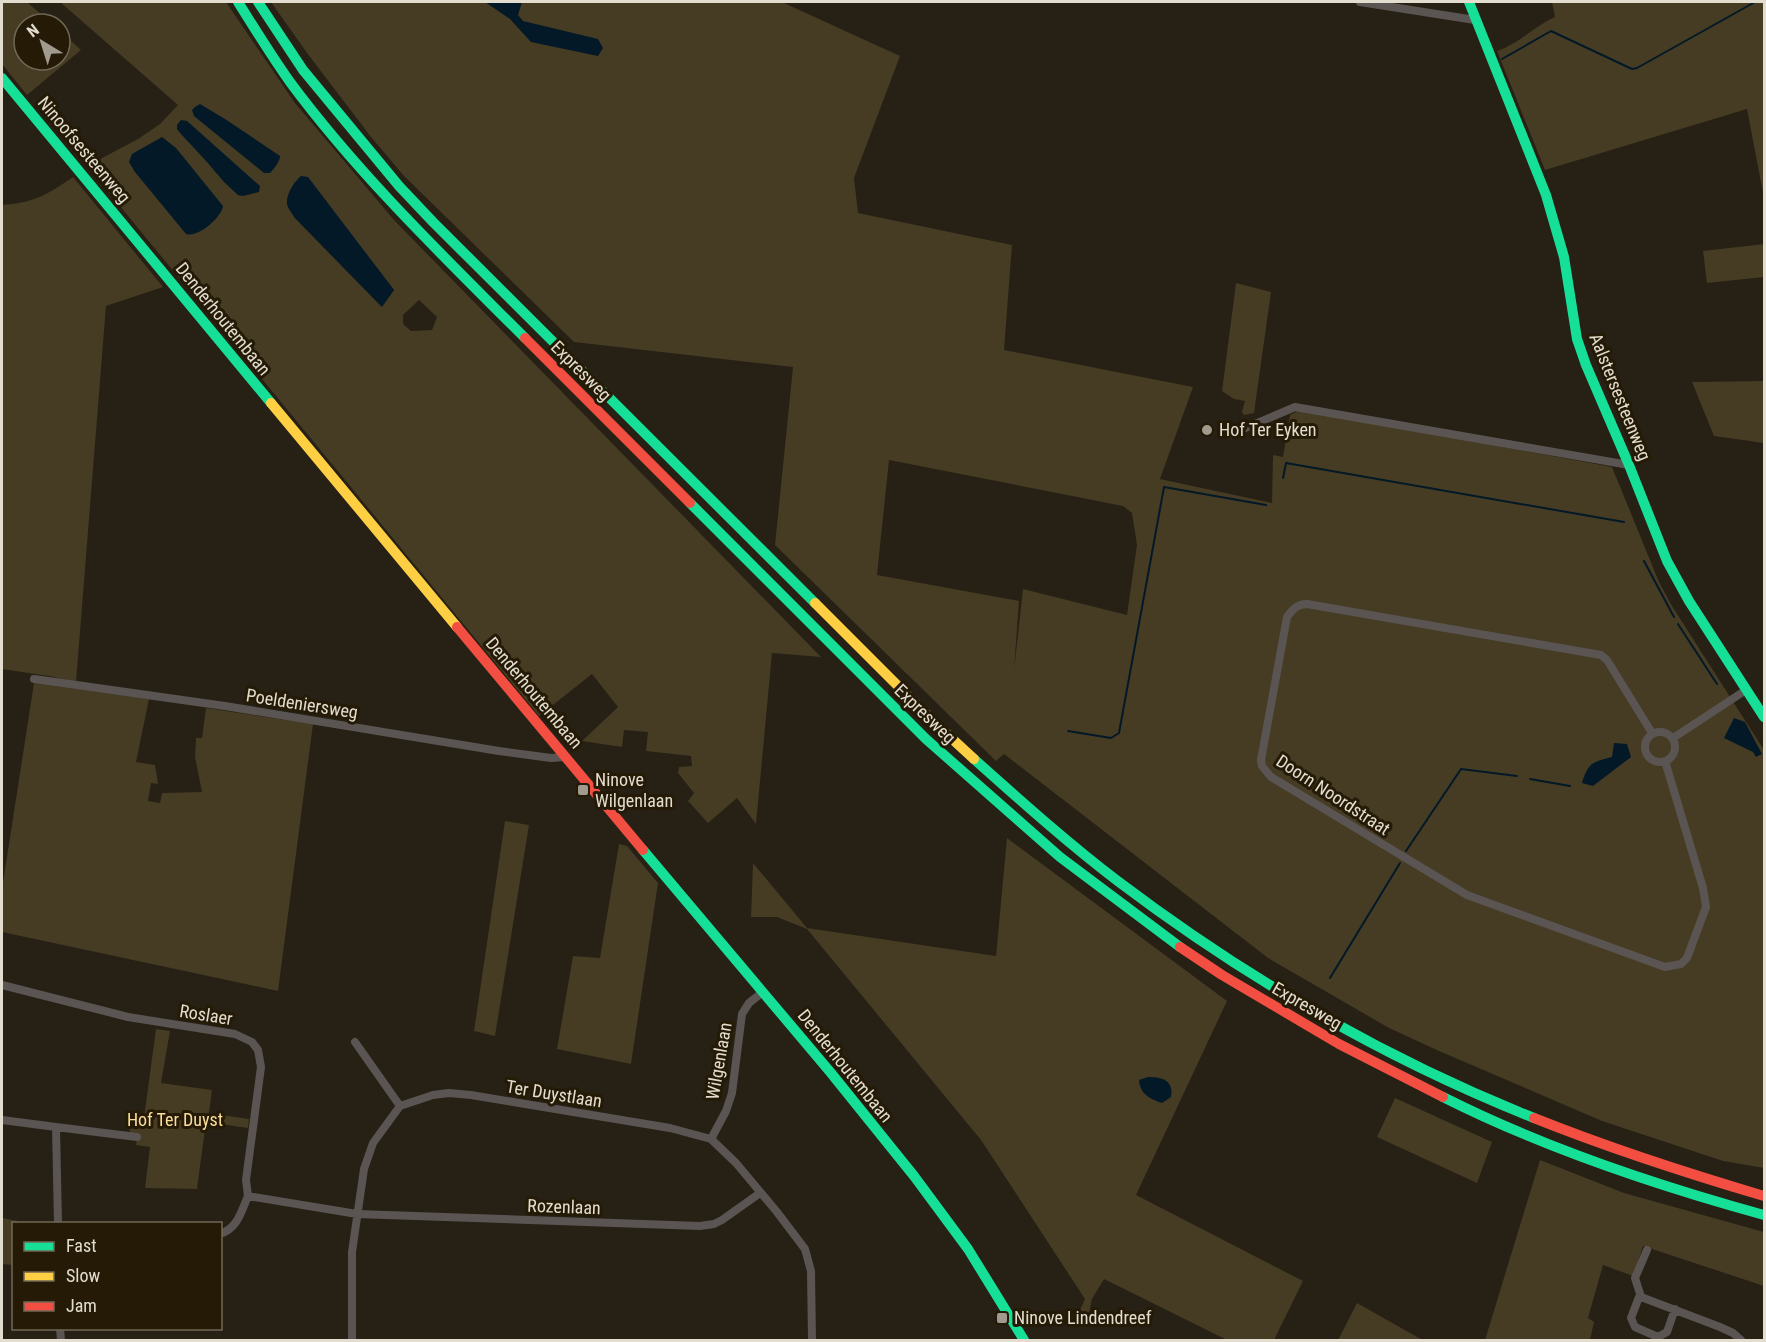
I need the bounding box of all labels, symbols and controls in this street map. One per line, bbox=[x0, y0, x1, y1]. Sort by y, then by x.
north arrow bbox=[12, 12, 72, 72]
text: N bbox=[23, 20, 43, 41]
street label: Ninoofsesteenweg bbox=[34, 92, 135, 207]
street label: Denderhoutembaan bbox=[172, 258, 275, 379]
street label: Aalstersesteenweg bbox=[1585, 330, 1656, 464]
street label: Expresweg bbox=[547, 336, 616, 405]
place label: Hof Ter Eyken bbox=[1219, 419, 1317, 440]
marker: Hof Ter Eyken bbox=[1200, 423, 1214, 437]
street label: Denderhoutembaan bbox=[482, 633, 587, 753]
street label: Expresweg bbox=[890, 679, 960, 748]
street label: Poeldeniersweg bbox=[245, 684, 359, 723]
street label: Doorn Noordstraat bbox=[1272, 750, 1394, 839]
place label: Ninove Wilgenlaan bbox=[595, 769, 673, 811]
marker: Ninove Wilgenlaan bbox=[576, 783, 590, 797]
street label: Expresweg bbox=[1269, 977, 1346, 1034]
street label: Roslaer bbox=[178, 1000, 235, 1029]
street label: Denderhoutembaan bbox=[794, 1005, 897, 1126]
street label: Wilgenlaan bbox=[701, 1021, 736, 1101]
street label: Ter Duystlaan bbox=[505, 1076, 603, 1111]
park label: Hof Ter Duyst bbox=[127, 1109, 223, 1130]
street label: Rozenlaan bbox=[527, 1195, 601, 1218]
legend bbox=[12, 1222, 222, 1330]
text: Fast bbox=[66, 1235, 97, 1256]
text: Slow bbox=[66, 1265, 101, 1286]
text: Jam bbox=[66, 1295, 97, 1316]
place label: Ninove Lindendreef bbox=[1014, 1307, 1152, 1328]
marker: Ninove Lindendreef bbox=[995, 1311, 1009, 1325]

